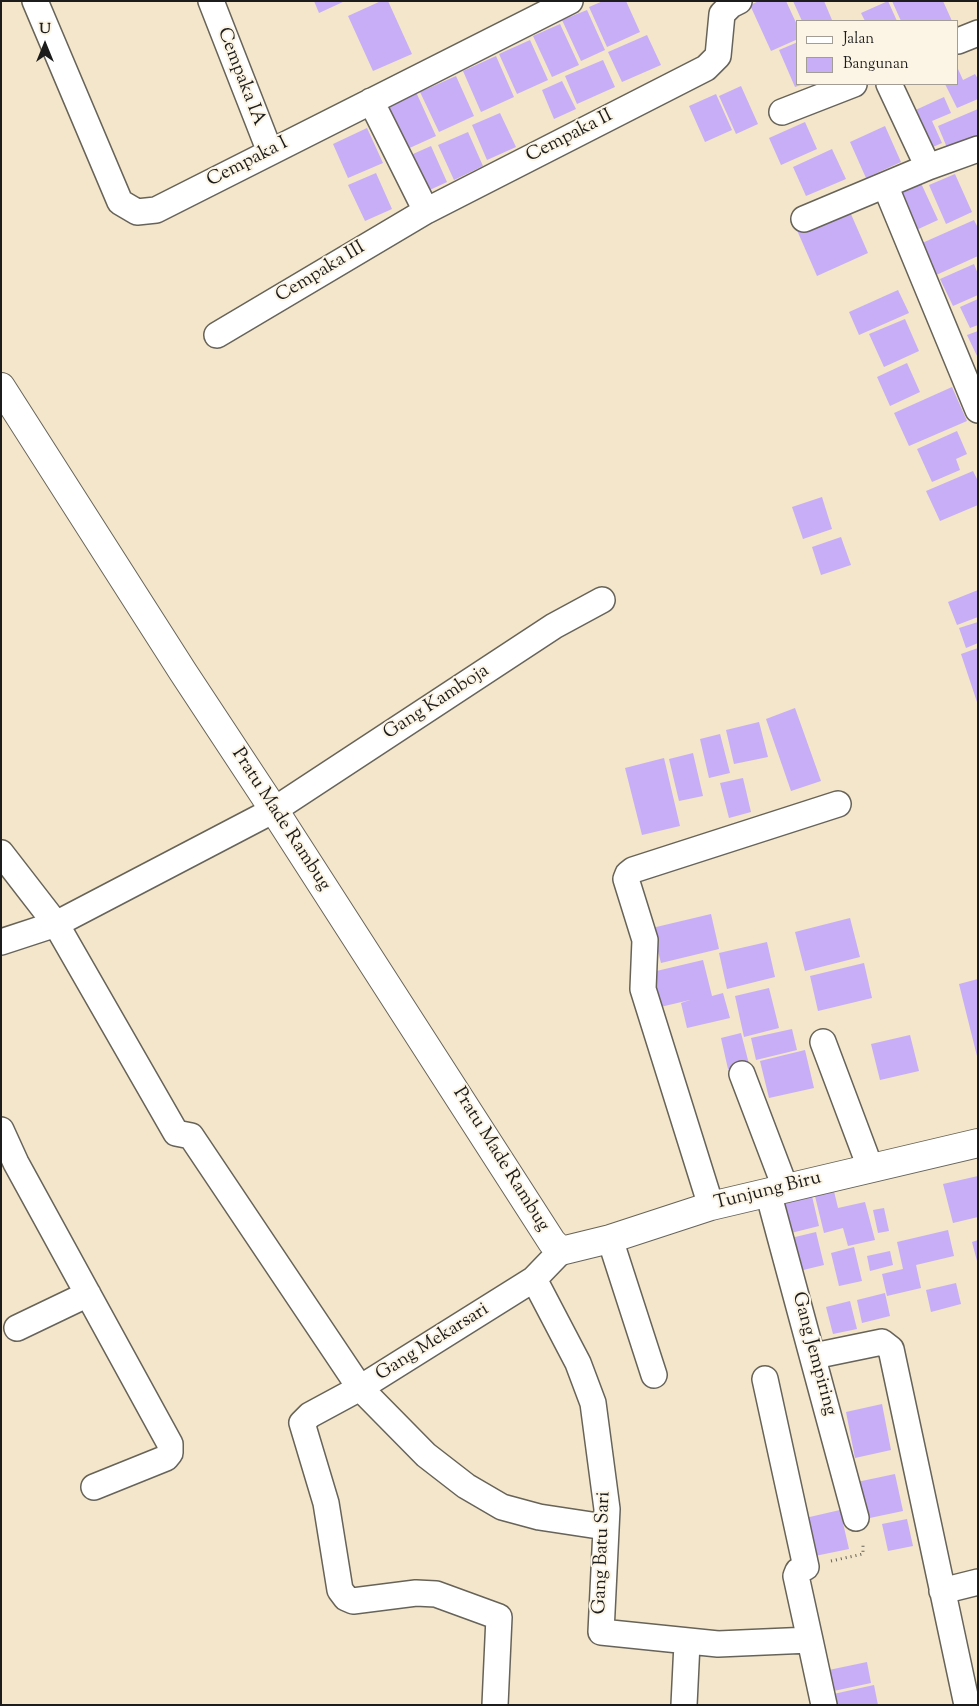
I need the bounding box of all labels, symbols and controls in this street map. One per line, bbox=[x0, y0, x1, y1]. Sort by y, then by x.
north arrow bbox=[20, 20, 70, 70]
text: U bbox=[39, 20, 51, 40]
legend bbox=[796, 20, 959, 85]
street label: Cempaka IA bbox=[211, 25, 269, 129]
text: Jalan bbox=[843, 29, 874, 50]
text: Bangunan bbox=[843, 54, 909, 75]
street label: Cempaka II bbox=[523, 105, 617, 169]
street label: Cempaka I bbox=[204, 133, 292, 193]
street label: Cempaka III bbox=[272, 237, 370, 309]
street label: Gang Kamboja bbox=[380, 660, 494, 746]
street label: Pratu Made Rambug bbox=[225, 744, 335, 896]
street label: Pratu Made Rambug bbox=[446, 1084, 554, 1236]
street label: Tunjung Biru bbox=[712, 1168, 824, 1216]
street label: Gang Jempiring bbox=[786, 1290, 840, 1418]
street label: Gang Mekarsari bbox=[372, 1299, 494, 1387]
street label: Gang Batu Sari bbox=[589, 1491, 617, 1615]

